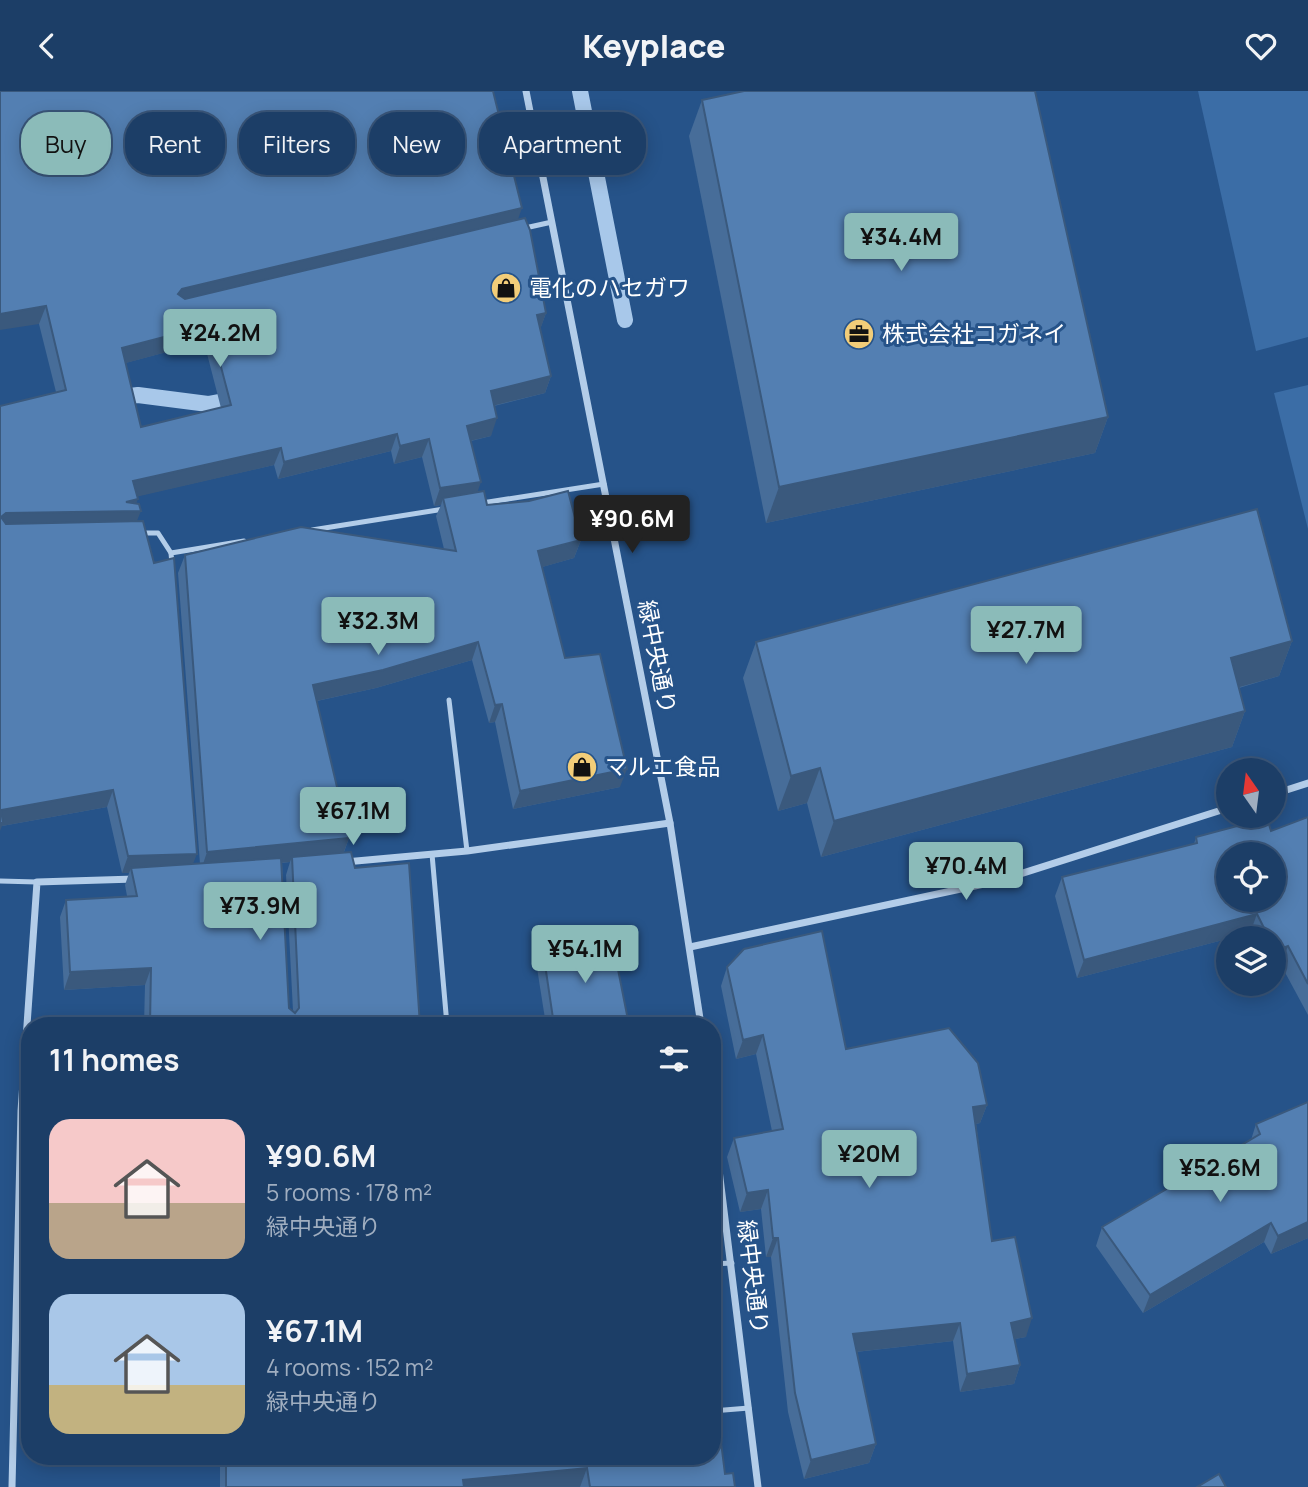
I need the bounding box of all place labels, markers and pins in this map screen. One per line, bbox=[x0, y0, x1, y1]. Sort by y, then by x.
pin: ¥34.4M bbox=[844, 213, 958, 273]
shop icon: 電化のハセガワ bbox=[489, 271, 523, 305]
place label: 電化のハセガワ bbox=[529, 271, 690, 303]
pin: ¥24.2M bbox=[163, 309, 277, 369]
office icon: 株式会社コガネイ bbox=[842, 317, 876, 351]
place label: 株式会社コガネイ bbox=[882, 317, 1066, 349]
pin: ¥90.6M bbox=[575, 496, 689, 555]
pin: ¥32.3M bbox=[321, 597, 435, 657]
pin: ¥27.7M bbox=[969, 607, 1083, 666]
shop icon: マルエ食品 bbox=[565, 750, 599, 784]
place label: マルエ食品 bbox=[605, 750, 720, 782]
pin: ¥67.1M bbox=[296, 787, 410, 847]
pin: ¥70.4M bbox=[909, 843, 1023, 902]
pin: ¥73.9M bbox=[203, 883, 317, 942]
pin: ¥54.1M bbox=[528, 925, 642, 985]
pin: ¥20M bbox=[828, 1131, 910, 1190]
pin: ¥52.6M bbox=[1163, 1145, 1277, 1204]

